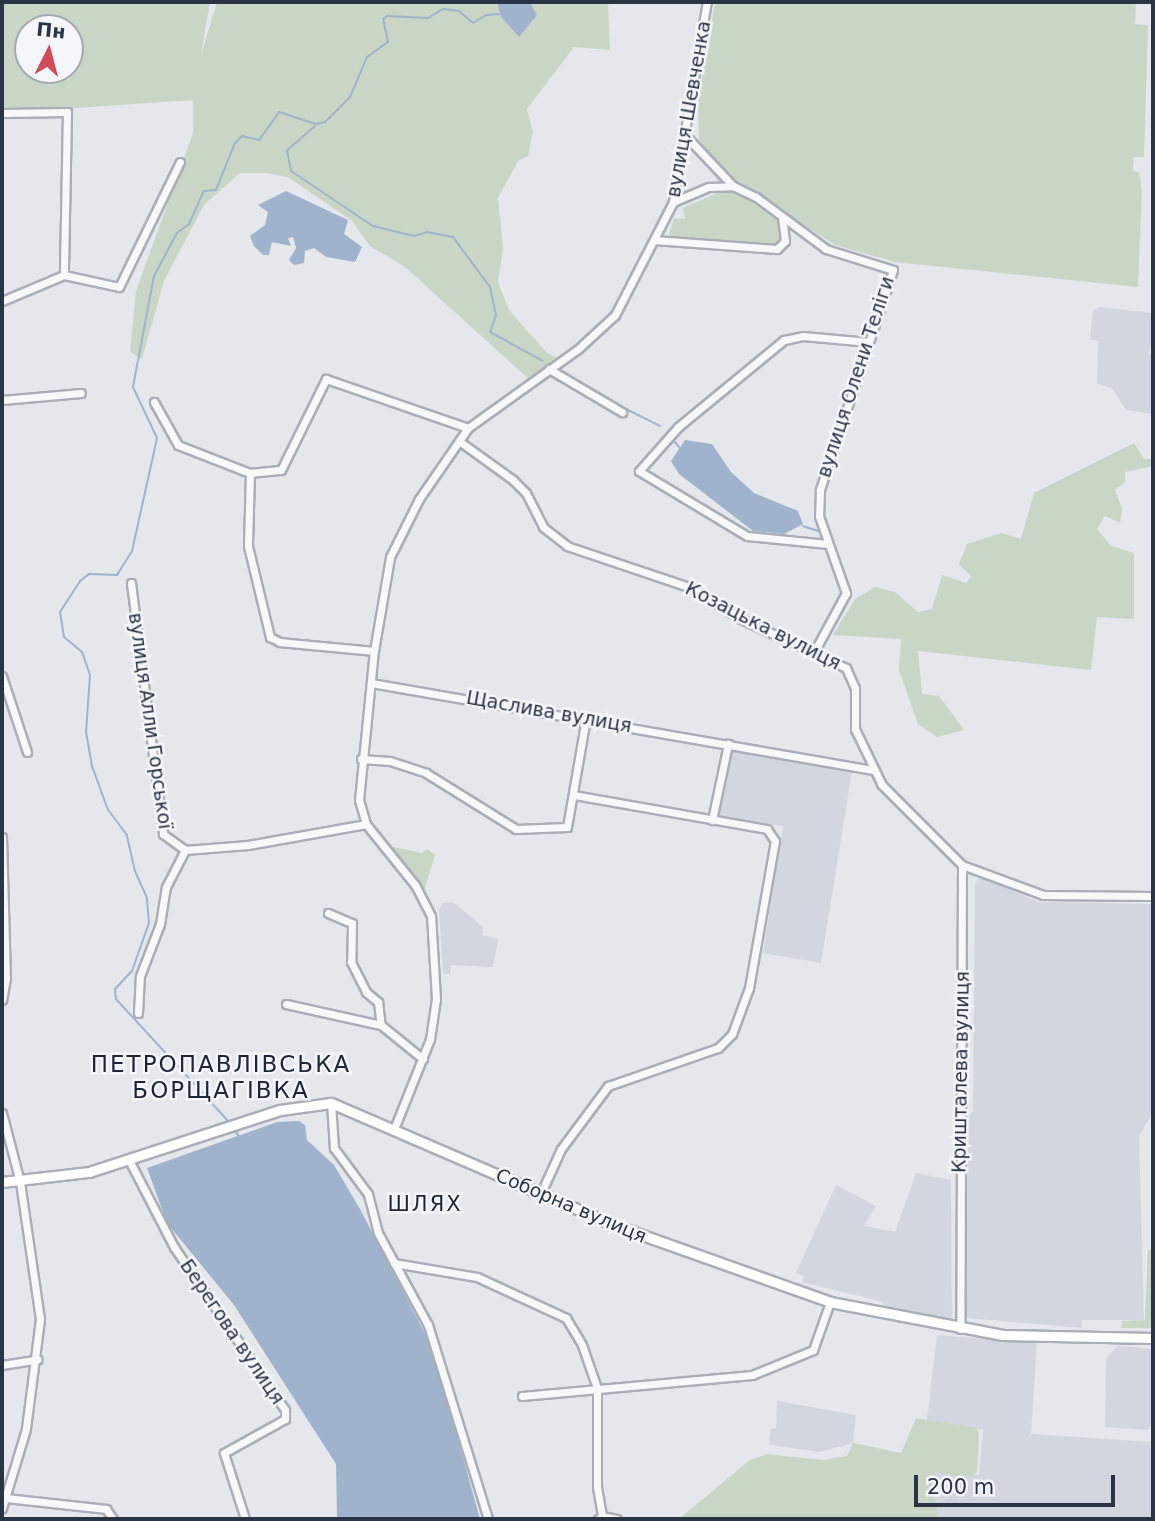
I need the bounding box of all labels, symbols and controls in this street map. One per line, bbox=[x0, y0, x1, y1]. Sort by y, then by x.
north arrow bbox=[14, 14, 84, 84]
text: Пн bbox=[35, 18, 67, 43]
street label: вулиця Шевченка bbox=[662, 19, 716, 199]
street label: вулиця Олени Теліги bbox=[813, 274, 899, 480]
street label: Козацька вулиця bbox=[681, 577, 845, 675]
street label: вулиця Алли Горської bbox=[124, 611, 176, 831]
street label: Щаслива вулиця bbox=[465, 686, 633, 738]
street label: Кришталева вулиця bbox=[948, 971, 974, 1173]
district label: ПЕТРОПАВЛІВСЬКА БОРЩАГІВКА bbox=[93, 1050, 349, 1104]
street label: Соборна вулиця bbox=[492, 1164, 650, 1248]
district label: ШЛЯХ bbox=[388, 1191, 462, 1217]
street label: Берегова вулиця bbox=[175, 1255, 289, 1409]
scale bar bbox=[917, 1462, 1118, 1506]
text: 200 m bbox=[927, 1475, 994, 1499]

